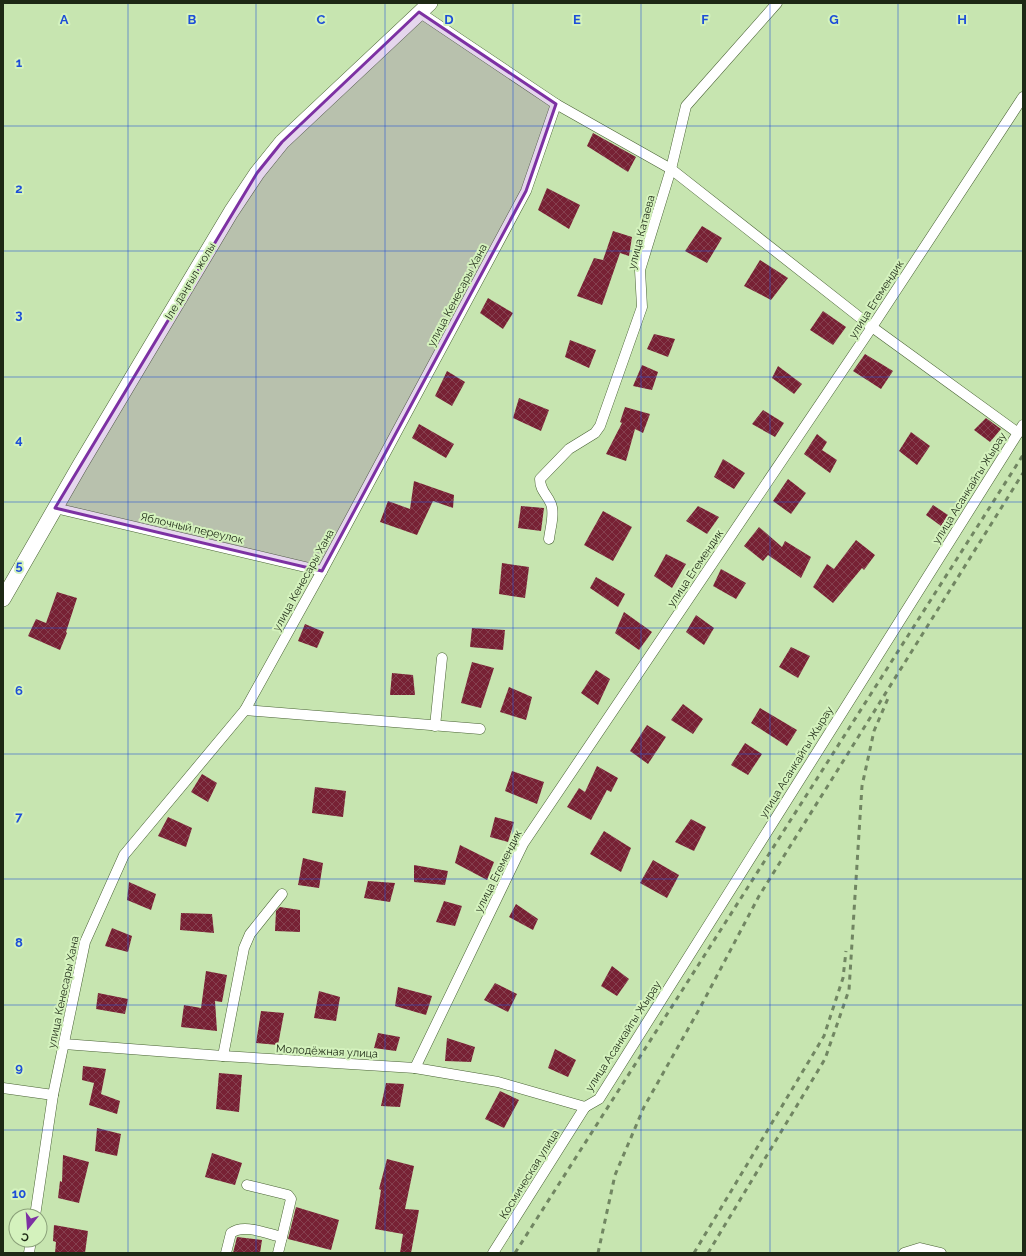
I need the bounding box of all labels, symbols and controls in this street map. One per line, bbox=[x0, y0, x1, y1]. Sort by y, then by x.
text: A bbox=[60, 12, 69, 27]
text: B bbox=[188, 12, 197, 27]
text: C bbox=[317, 12, 326, 27]
text: D bbox=[444, 12, 454, 27]
text: E bbox=[573, 12, 581, 27]
text: F bbox=[701, 12, 709, 27]
text: G bbox=[829, 12, 839, 27]
text: H bbox=[957, 12, 967, 27]
text: 1 bbox=[16, 55, 23, 70]
text: 2 bbox=[15, 181, 23, 196]
street label: улица Катаева bbox=[625, 194, 658, 271]
street label: Іле даңғыл жолы bbox=[162, 240, 219, 322]
street label: улица Кенесары Хана bbox=[425, 242, 490, 349]
street label: улица Егемендик bbox=[846, 257, 907, 341]
text: 3 bbox=[15, 307, 23, 322]
street label: улица Асанкайгы Жырау bbox=[930, 430, 1009, 546]
text: 4 bbox=[15, 432, 23, 447]
street label: Яблочный переулок bbox=[139, 510, 245, 547]
street label: улица Кенесары Хана bbox=[270, 527, 337, 633]
street label: улица Егемендик bbox=[665, 527, 726, 610]
text: 5 bbox=[15, 558, 23, 573]
text: 6 bbox=[15, 683, 23, 698]
street label: улица Асанкайгы Жырау bbox=[757, 704, 836, 820]
text: 7 bbox=[15, 809, 23, 824]
street label: улица Егемендик bbox=[472, 828, 525, 915]
text: 8 bbox=[15, 935, 23, 950]
street label: улица Кенесары Хана bbox=[45, 935, 82, 1049]
street label: улица Асанкайгы Жырау bbox=[583, 979, 664, 1094]
street label: Молодёжная улица bbox=[276, 1042, 378, 1061]
text: 9 bbox=[15, 1060, 23, 1075]
street label: Космическая улица bbox=[497, 1127, 562, 1221]
text: 10 bbox=[12, 1186, 26, 1201]
north arrow bbox=[8, 1208, 48, 1248]
text: С bbox=[19, 1230, 31, 1244]

